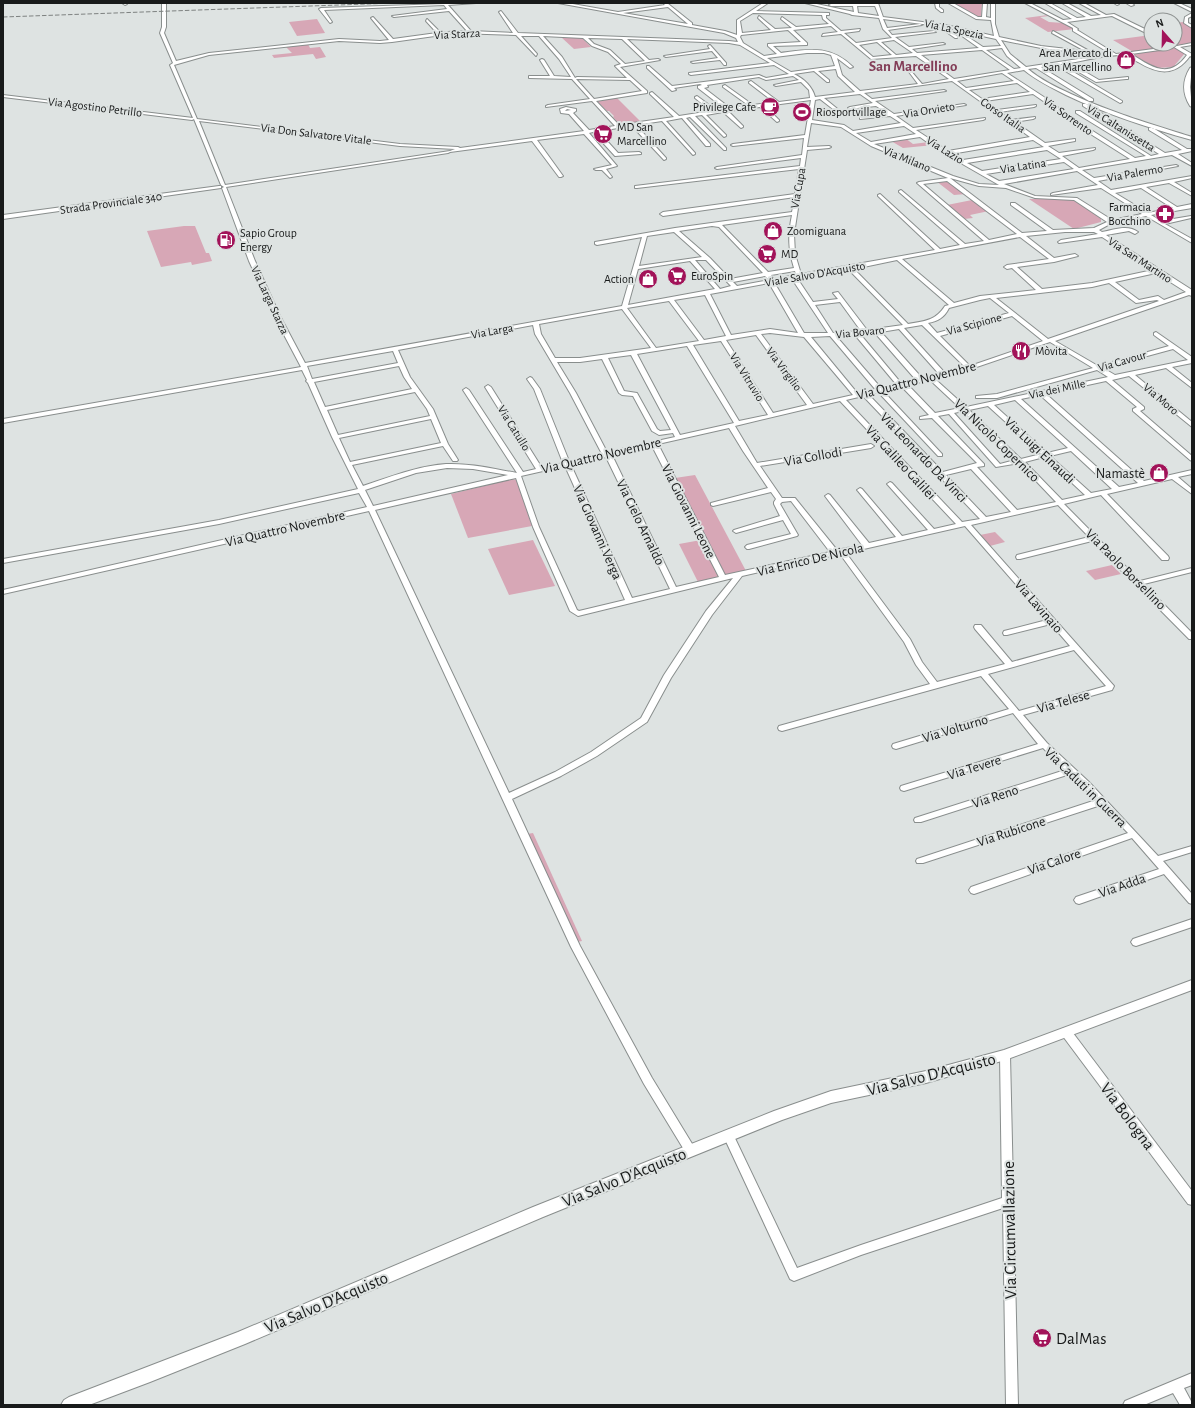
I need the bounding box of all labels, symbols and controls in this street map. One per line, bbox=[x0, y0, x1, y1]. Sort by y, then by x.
north arrow bbox=[1143, 12, 1183, 52]
street label: Via La Spezia bbox=[923, 17, 985, 41]
text: N bbox=[1154, 17, 1165, 30]
street label: Via Starza bbox=[433, 27, 481, 41]
place label: Area Mercato di San Marcellino bbox=[1039, 47, 1112, 73]
shop icon: Area Mercato di San Marcellino bbox=[1115, 49, 1137, 71]
district label: San Marcellino bbox=[869, 59, 957, 74]
street label: Via Agostino Petrillo bbox=[47, 95, 143, 119]
street label: Corso Italia bbox=[978, 95, 1028, 135]
street label: Via Sorrento bbox=[1041, 95, 1095, 137]
cafe icon: Privilege Cafe bbox=[759, 96, 781, 118]
street label: Via Orvieto bbox=[902, 100, 956, 120]
place label: Privilege Cafe bbox=[693, 101, 756, 113]
sports icon: Riosportvillage bbox=[791, 101, 813, 123]
street label: Via Caltanissetta bbox=[1085, 102, 1158, 154]
place label: Riosportvillage bbox=[816, 106, 886, 118]
street label: Via Don Salvatore Vitale bbox=[260, 121, 372, 147]
place label: MD San Marcellino bbox=[617, 121, 667, 147]
supermarket icon: MD San Marcellino bbox=[592, 123, 614, 145]
street label: Via Lazio bbox=[924, 134, 966, 166]
street label: Via Milano bbox=[882, 144, 933, 174]
street label: Via Latina bbox=[999, 156, 1047, 176]
street label: Via Palermo bbox=[1106, 162, 1164, 184]
street label: Via Cupa bbox=[789, 166, 808, 209]
street label: Strada Provinciale 340 bbox=[59, 190, 163, 216]
place label: Farmacia Bocchino bbox=[1108, 201, 1151, 227]
pharmacy icon: Farmacia Bocchino bbox=[1154, 203, 1176, 225]
shop icon: Zoomiguana bbox=[762, 220, 784, 242]
place label: Zoomiguana bbox=[787, 225, 847, 237]
place label: Sapio Group Energy bbox=[240, 227, 297, 254]
fuel station icon: Sapio Group Energy bbox=[215, 229, 237, 251]
street label: Via San Martino bbox=[1106, 235, 1174, 285]
supermarket icon: MD bbox=[756, 243, 778, 265]
place label: MD bbox=[781, 248, 798, 260]
street label: Viale Salvo D'Acquisto bbox=[764, 259, 866, 289]
street label: Via Larga Starza bbox=[249, 264, 291, 336]
supermarket icon: EuroSpin bbox=[666, 265, 688, 287]
shop icon: Action bbox=[637, 268, 659, 290]
place label: EuroSpin bbox=[691, 270, 733, 282]
place label: Action bbox=[604, 273, 634, 285]
street label: Via Scipione bbox=[945, 311, 1003, 337]
street label: Via Larga bbox=[470, 321, 515, 341]
street label: Via Bovaro bbox=[835, 323, 885, 341]
restaurant icon: Mòvita bbox=[1010, 340, 1032, 362]
street label: Via Virgilio bbox=[764, 345, 804, 393]
place label: Mòvita bbox=[1035, 345, 1068, 357]
street label: Via Cavour bbox=[1097, 348, 1148, 374]
street label: Via Vitruvio bbox=[727, 351, 767, 403]
street label: Via Quattro Novembre bbox=[855, 359, 977, 403]
street label: Via dei Mille bbox=[1028, 377, 1086, 401]
street label: Via Moro bbox=[1141, 381, 1181, 417]
street label: Via Nicolò Copernico bbox=[951, 397, 1042, 485]
street label: Via Catullo bbox=[495, 403, 533, 453]
street label: Via Leonardo Da Vinci bbox=[877, 410, 969, 505]
street label: Via Luigi Einaudi bbox=[1001, 415, 1077, 487]
street label: Via Galileo Galilei bbox=[863, 423, 938, 502]
street label: Via Quattro Novembre bbox=[540, 435, 663, 477]
street label: Via Collodi bbox=[783, 445, 843, 469]
street label: Via Giovanni Leone bbox=[658, 462, 718, 561]
shop icon: Namastè bbox=[1148, 462, 1170, 484]
place label: Namastè bbox=[1096, 467, 1145, 481]
street label: Via Cielo Arnaldo bbox=[613, 477, 667, 568]
street label: Via Giovanni Verga bbox=[570, 483, 624, 582]
street label: Via Quattro Novembre bbox=[224, 508, 347, 550]
street label: Via Paolo Borsellino bbox=[1082, 527, 1168, 613]
street label: Via Enrico De Nicola bbox=[755, 541, 866, 579]
street label: Via Lavinaio bbox=[1011, 577, 1065, 636]
street label: Via Telese bbox=[1035, 688, 1091, 716]
street label: Via Volturno bbox=[921, 712, 990, 746]
street label: Via Caduti in Guerra bbox=[1041, 745, 1130, 831]
street label: Via Tevere bbox=[946, 753, 1003, 783]
street label: Via Reno bbox=[970, 783, 1020, 811]
street label: Via Rubicone bbox=[975, 814, 1047, 850]
street label: Via Calore bbox=[1026, 846, 1083, 878]
street label: Via Adda bbox=[1097, 871, 1148, 901]
street label: Via Salvo D'Acquisto bbox=[865, 1050, 997, 1099]
street label: Via Bologna bbox=[1097, 1080, 1158, 1153]
street label: Via Salvo D'Acquisto bbox=[560, 1145, 689, 1210]
street label: Via Circumvallazione bbox=[1000, 1161, 1019, 1299]
street label: Via Salvo D'Acquisto bbox=[262, 1269, 390, 1336]
supermarket icon: DalMas bbox=[1031, 1327, 1053, 1349]
place label: DalMas bbox=[1056, 1330, 1106, 1347]

